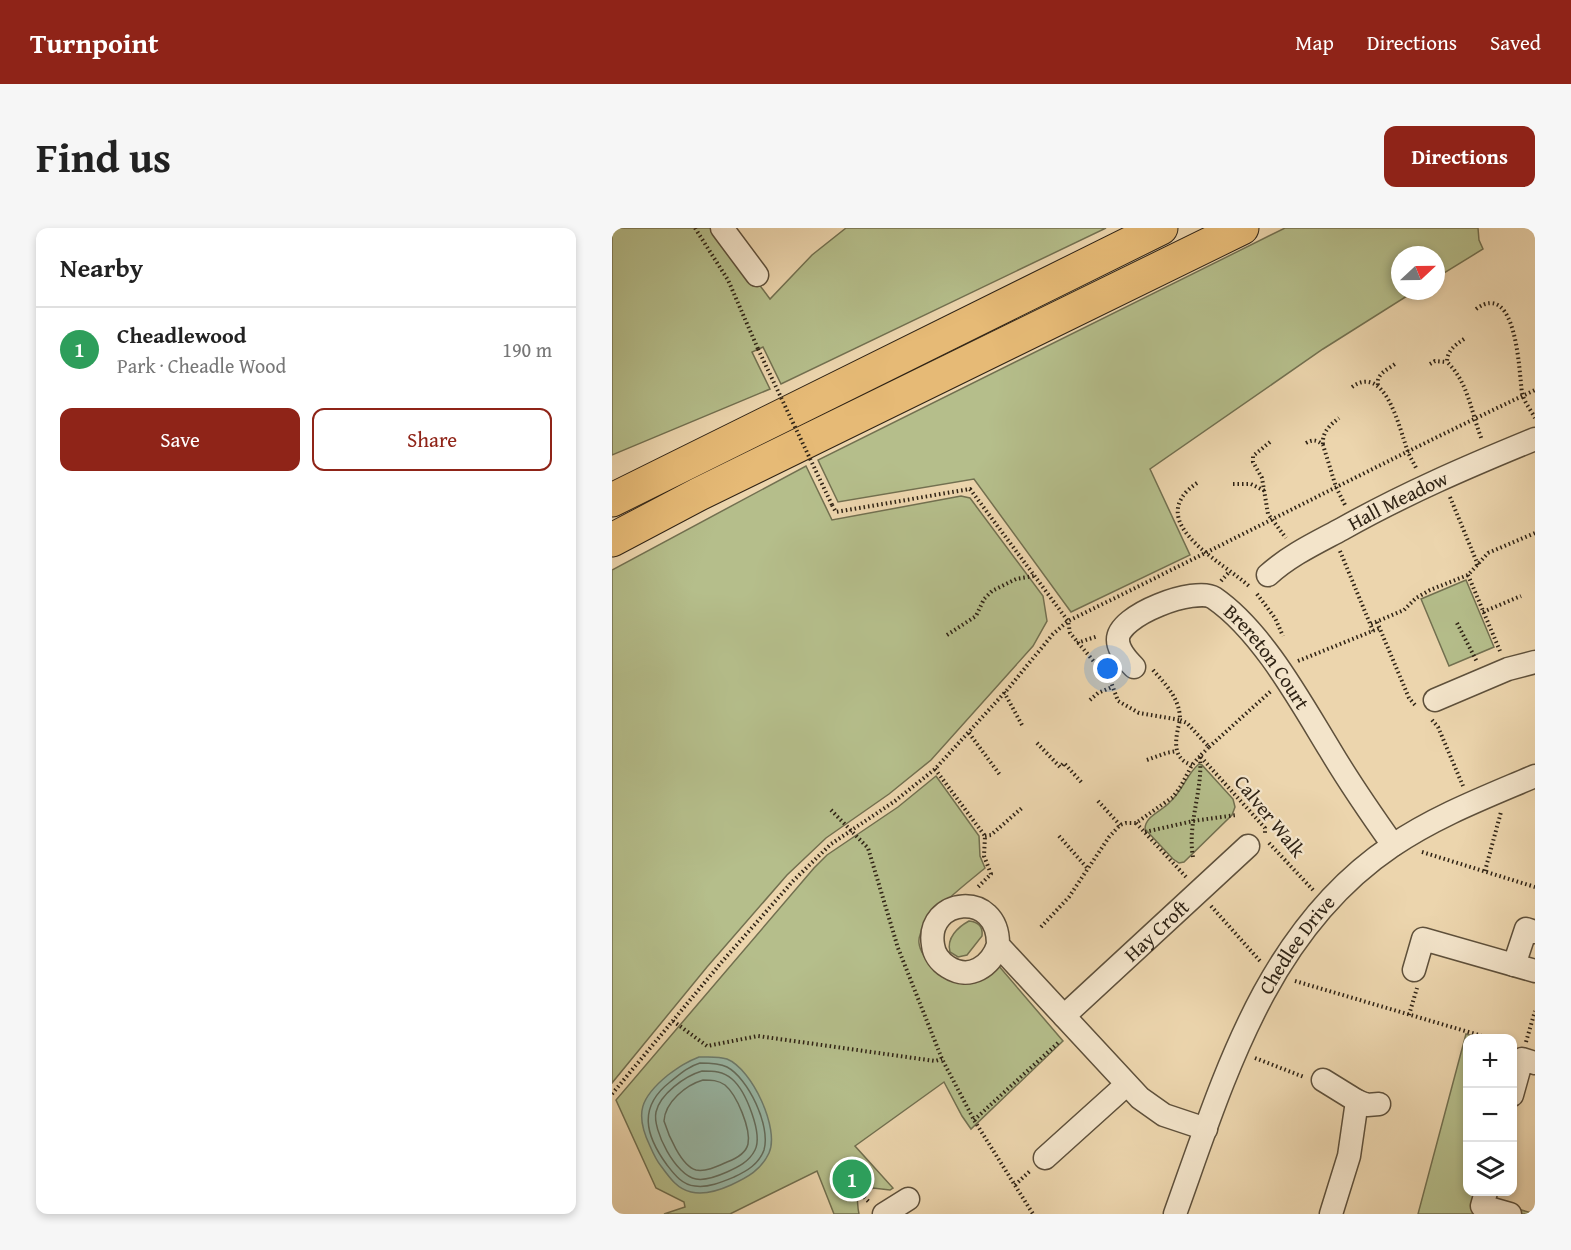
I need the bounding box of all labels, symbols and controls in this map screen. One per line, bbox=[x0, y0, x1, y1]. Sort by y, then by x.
text: Turnpoint bbox=[30, 22, 159, 63]
text: Map bbox=[1295, 27, 1334, 58]
text: Directions bbox=[1367, 27, 1457, 58]
text: Saved bbox=[1490, 27, 1541, 58]
text: Find us bbox=[36, 126, 171, 187]
button: Directions bbox=[1384, 126, 1535, 187]
north arrow bbox=[1391, 246, 1445, 300]
text: Nearby bbox=[60, 248, 143, 287]
text: Cheadlewood bbox=[117, 319, 246, 351]
text: 1 bbox=[74, 335, 85, 364]
text: 190 m bbox=[502, 335, 552, 364]
text: Park · Cheadle Wood bbox=[117, 351, 286, 380]
button: Save bbox=[60, 408, 300, 471]
button: Share bbox=[312, 408, 552, 471]
street label: Hall Meadow bbox=[1342, 463, 1453, 537]
street label: Brereton Court bbox=[1218, 597, 1317, 715]
your location bbox=[1093, 654, 1122, 683]
street label: Calver Walk bbox=[1228, 768, 1313, 864]
street label: Chedlee Drive bbox=[1251, 888, 1341, 999]
street label: Hay Croft bbox=[1117, 892, 1195, 968]
map controls bbox=[1463, 1034, 1517, 1196]
button: + bbox=[1463, 1034, 1517, 1088]
button: − bbox=[1463, 1088, 1517, 1142]
button: layers bbox=[1463, 1142, 1517, 1196]
pin: 1 bbox=[832, 1156, 872, 1202]

